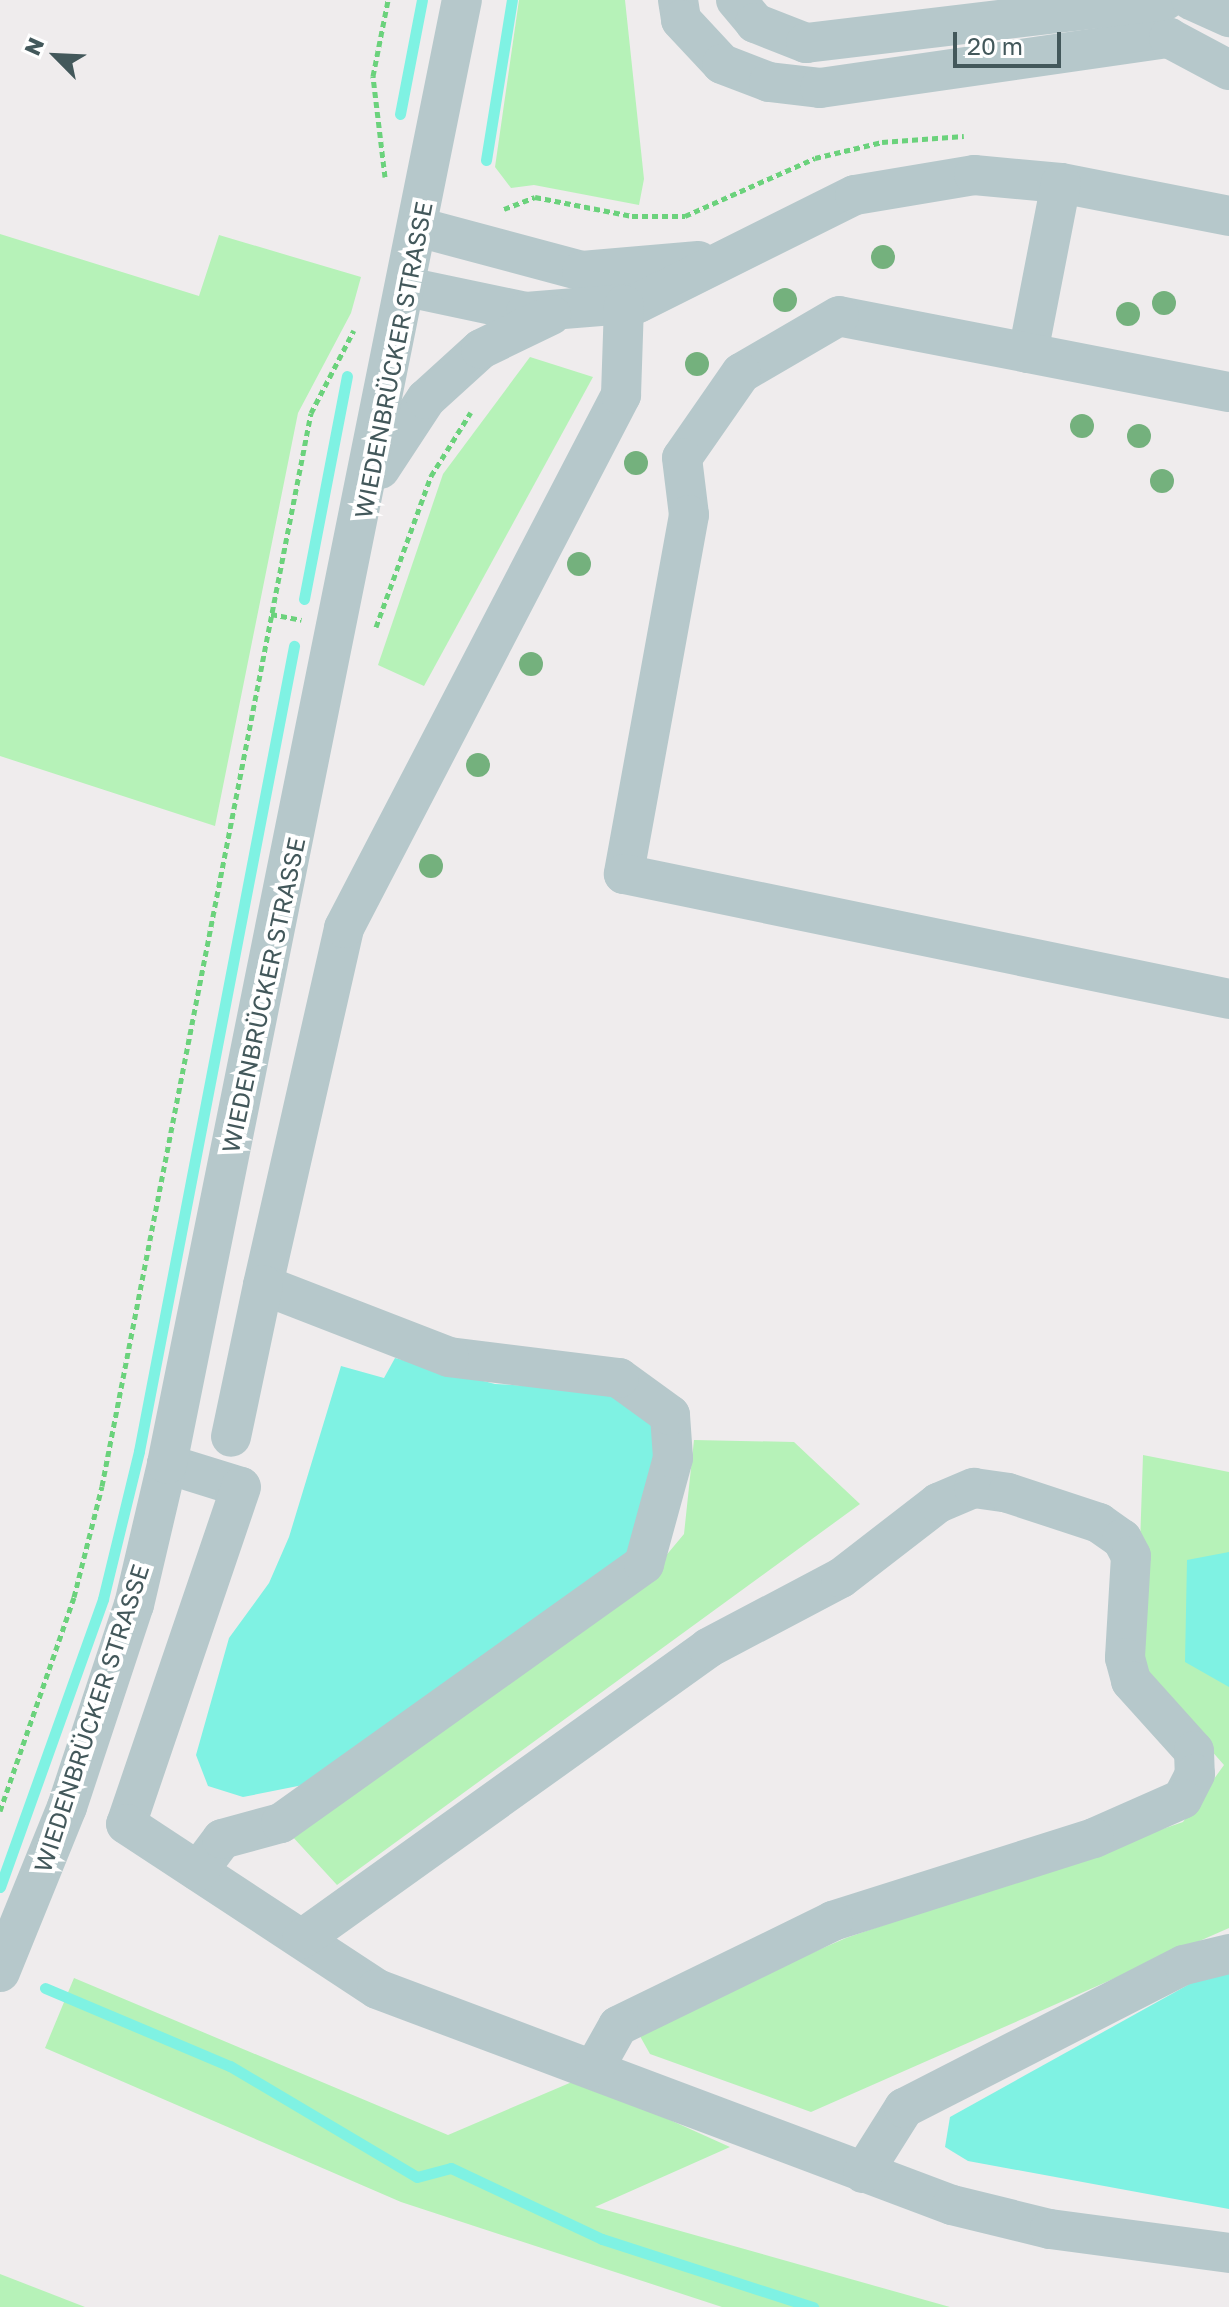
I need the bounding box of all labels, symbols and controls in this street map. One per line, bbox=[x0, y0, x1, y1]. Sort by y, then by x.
north arrow bbox=[16, 16, 96, 96]
scale bar bbox=[957, 16, 1065, 66]
text: 20 m bbox=[967, 31, 1023, 60]
text: N bbox=[18, 33, 49, 59]
street label: WIEDENBRÜCKER STRASSE bbox=[348, 199, 438, 521]
street label: WIEDENBRÜCKER STRASSE bbox=[215, 835, 311, 1155]
street label: WIEDENBRÜCKER STRASSE bbox=[28, 1560, 154, 1876]

